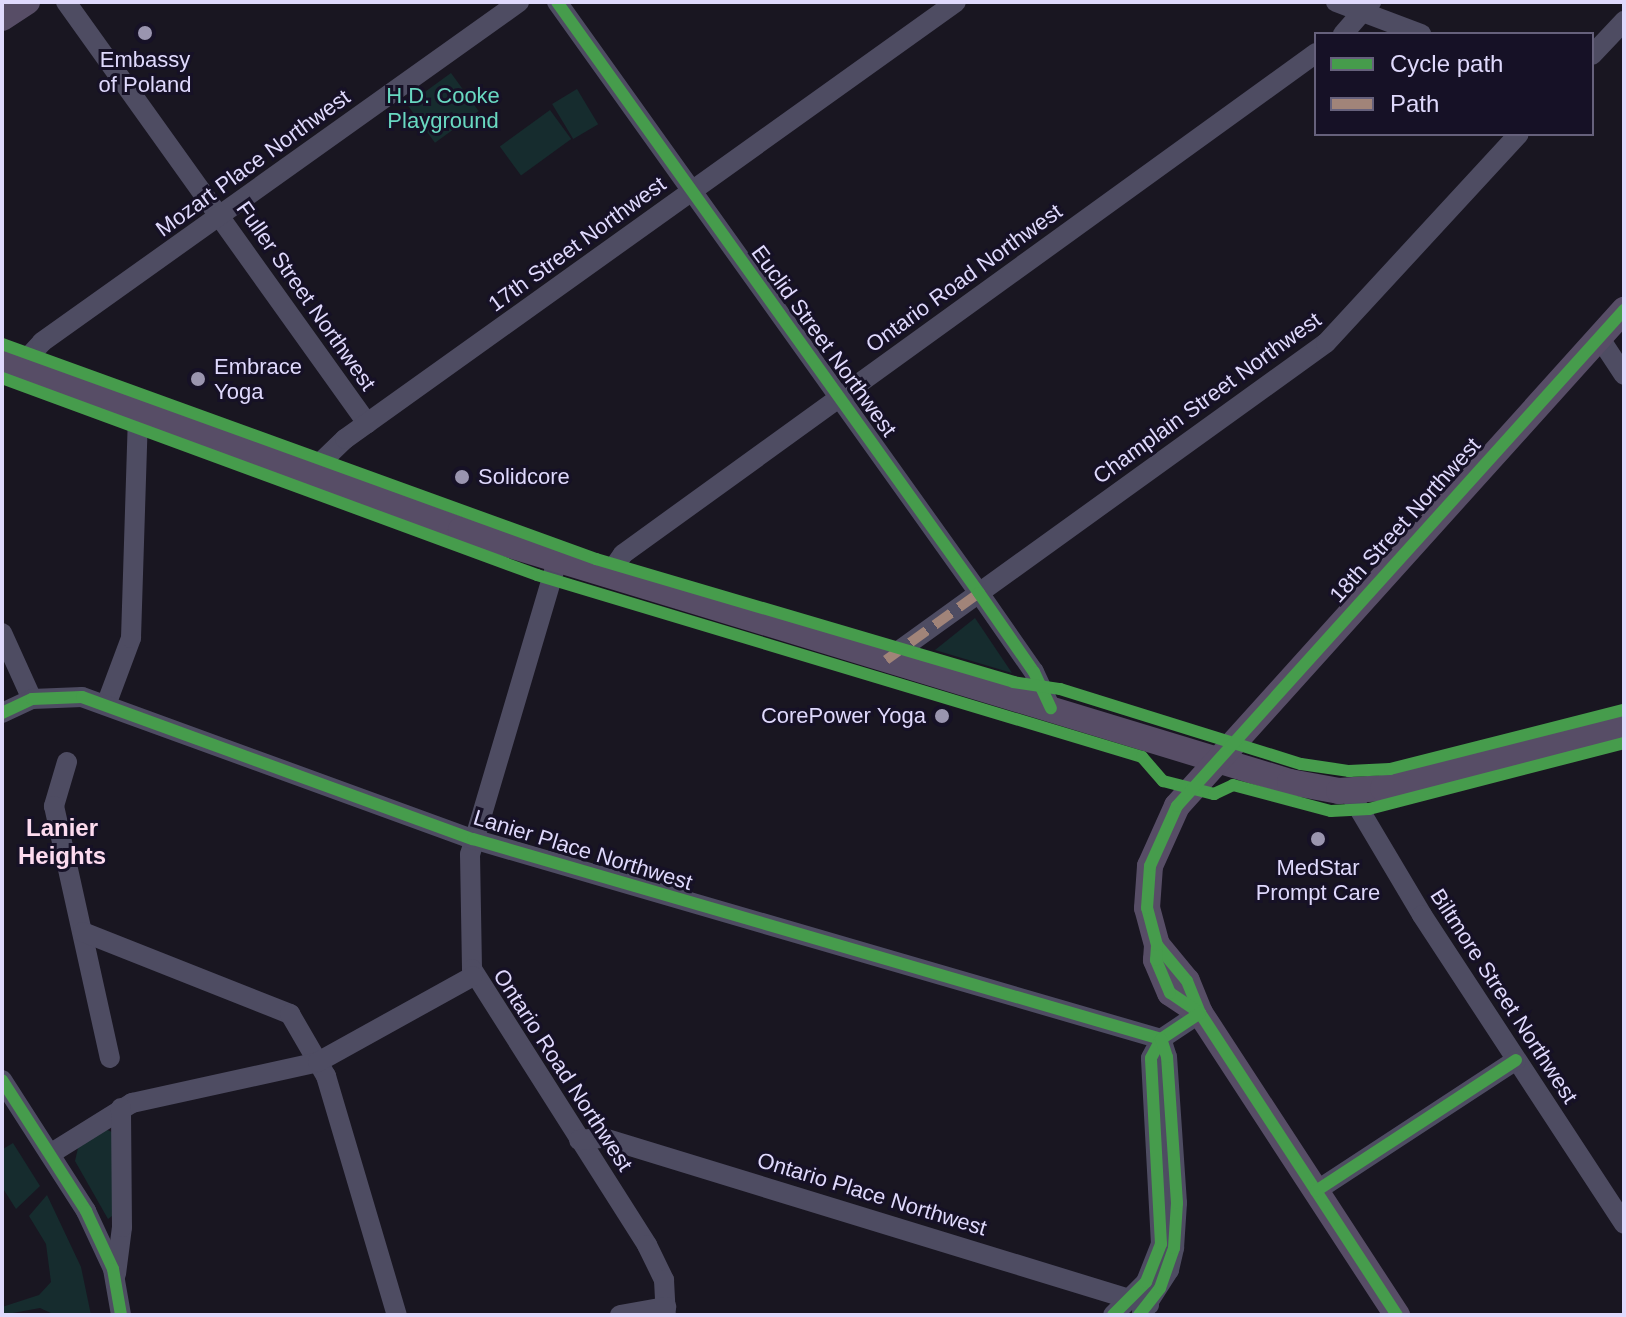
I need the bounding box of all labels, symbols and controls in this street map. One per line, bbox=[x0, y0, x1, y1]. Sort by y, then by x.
marker: Embassy of Poland bbox=[136, 24, 154, 42]
legend bbox=[1314, 32, 1594, 136]
place label: Embassy of Poland bbox=[99, 46, 191, 98]
text: Cycle path bbox=[1390, 50, 1503, 77]
park label: H.D. Cooke Playground bbox=[386, 82, 500, 134]
street label: Mozart Place Northwest bbox=[151, 84, 355, 242]
text: Path bbox=[1390, 90, 1439, 117]
street label: 17th Street Northwest bbox=[483, 171, 671, 317]
street label: Fuller Street Northwest bbox=[231, 196, 381, 396]
street label: Ontario Road Northwest bbox=[861, 198, 1067, 358]
street label: Euclid Street Northwest bbox=[746, 240, 902, 442]
street label: Champlain Street Northwest bbox=[1088, 306, 1326, 490]
place label: Embrace Yoga bbox=[214, 353, 302, 404]
marker: Embrace Yoga bbox=[189, 370, 207, 388]
street label: 18th Street Northwest bbox=[1324, 432, 1486, 608]
place label: Solidcore bbox=[478, 464, 570, 490]
marker: Solidcore bbox=[453, 468, 471, 486]
place label: CorePower Yoga bbox=[760, 703, 926, 729]
marker: CorePower Yoga bbox=[933, 707, 951, 725]
street label: Lanier Place Northwest bbox=[470, 804, 696, 896]
district label: Lanier Heights bbox=[18, 814, 106, 870]
marker: MedStar Prompt Care bbox=[1307, 828, 1329, 850]
place label: MedStar Prompt Care bbox=[1256, 854, 1380, 906]
street label: Biltmore Street Northwest bbox=[1425, 884, 1583, 1108]
street label: Ontario Road Northwest bbox=[488, 964, 638, 1176]
street label: Ontario Place Northwest bbox=[754, 1147, 990, 1241]

